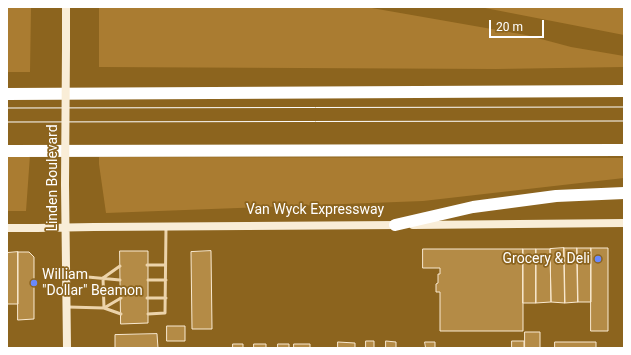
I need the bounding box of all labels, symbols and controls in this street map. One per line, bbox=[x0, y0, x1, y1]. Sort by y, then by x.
scale bar bbox=[491, 12, 546, 38]
text: 20 m bbox=[496, 20, 523, 34]
street label: Linden Boulevard bbox=[45, 124, 61, 232]
street label: Van Wyck Expressway bbox=[246, 202, 384, 218]
place label: Grocery & Deli bbox=[503, 251, 590, 267]
marker: Grocery & Deli bbox=[593, 254, 603, 264]
place label: William "Dollar" Beamon bbox=[42, 267, 143, 300]
marker: William "Dollar" Beamon bbox=[29, 278, 39, 288]

